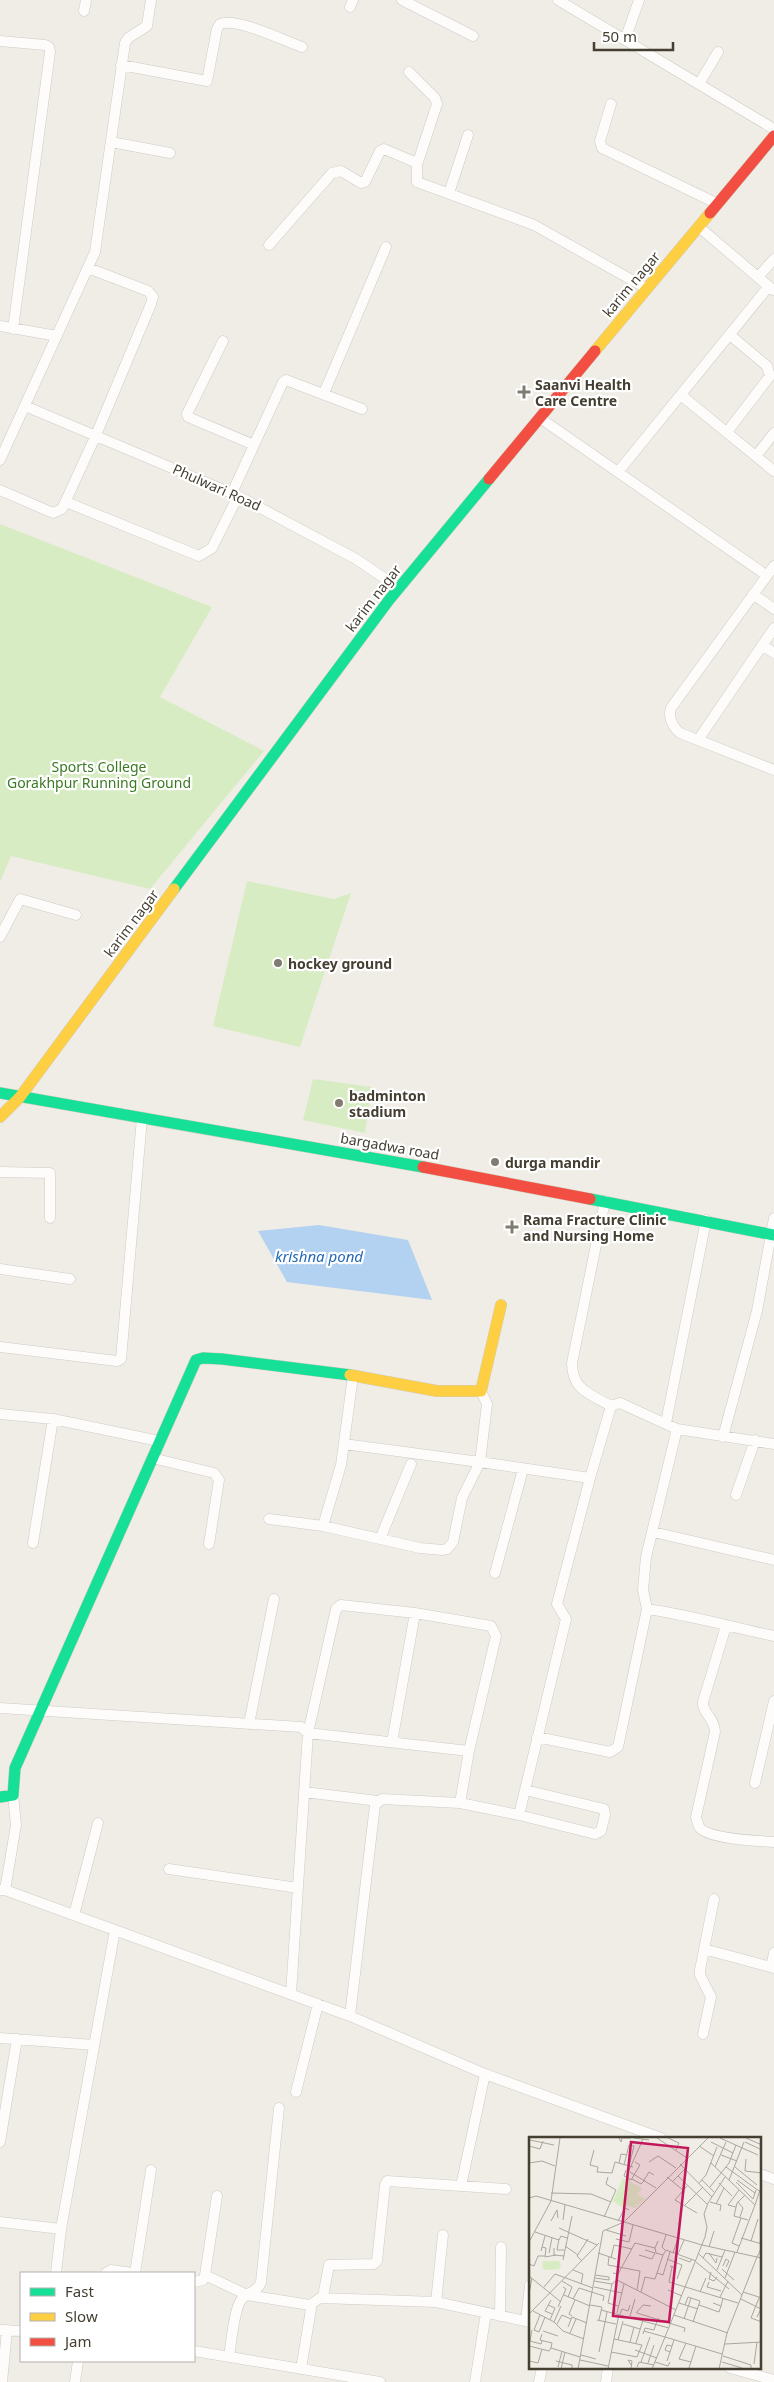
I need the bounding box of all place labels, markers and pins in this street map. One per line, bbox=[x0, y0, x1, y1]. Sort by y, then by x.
place label: Saanvi Health Care Centre bbox=[535, 375, 631, 410]
marker: Saanvi Health Care Centre bbox=[517, 385, 531, 399]
place label: hockey ground bbox=[288, 954, 392, 973]
marker: hockey ground bbox=[272, 957, 284, 969]
place label: badminton stadium bbox=[349, 1086, 426, 1121]
marker: badminton stadium bbox=[333, 1097, 345, 1109]
place label: durga mandir bbox=[505, 1153, 601, 1172]
marker: durga mandir bbox=[489, 1156, 501, 1168]
place label: Rama Fracture Clinic and Nursing Home bbox=[523, 1210, 667, 1245]
marker: Rama Fracture Clinic and Nursing Home bbox=[505, 1220, 519, 1234]

